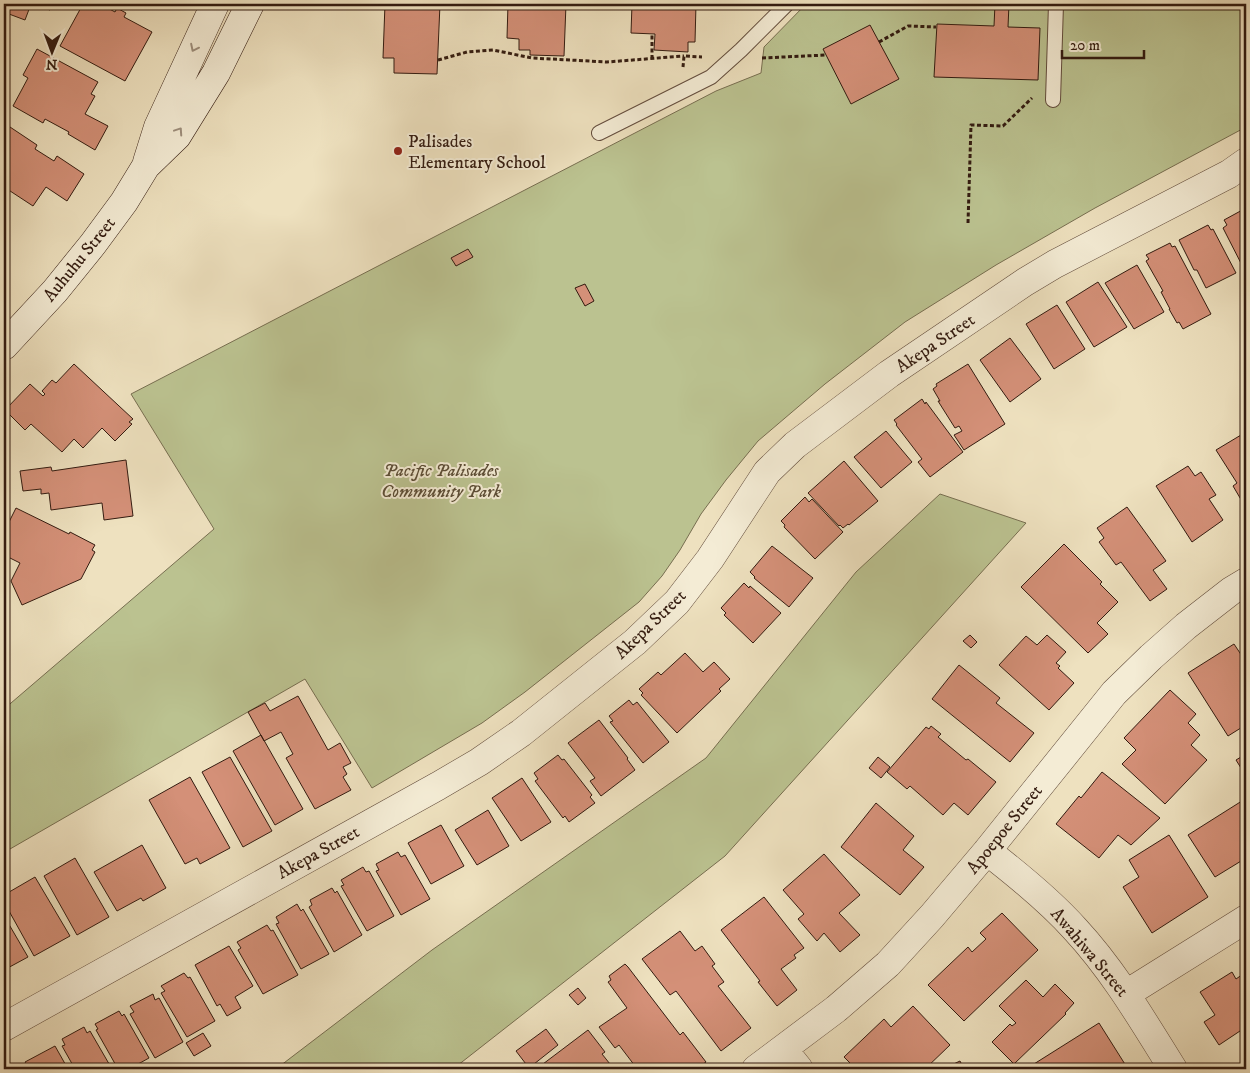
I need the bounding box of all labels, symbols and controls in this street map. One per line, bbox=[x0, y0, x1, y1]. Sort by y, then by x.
north arrow bbox=[28, 28, 78, 78]
scale bar bbox=[1062, 28, 1145, 60]
text: 20 m bbox=[1070, 36, 1100, 55]
one-way arrow bbox=[190, 43, 200, 52]
text: N bbox=[45, 55, 58, 73]
one-way arrow bbox=[173, 127, 182, 137]
place label: Palisades Elementary School bbox=[408, 131, 546, 174]
marker: Palisades Elementary School bbox=[392, 145, 404, 157]
street label: Auhuhu Street bbox=[39, 213, 121, 306]
street label: Akepa Street bbox=[892, 309, 980, 378]
park label: Pacific Palisades Community Park bbox=[381, 460, 502, 503]
street label: Akepa Street bbox=[610, 585, 691, 664]
street label: Apoepoe Street bbox=[962, 780, 1048, 879]
street label: Akepa Street bbox=[273, 821, 364, 885]
street label: Awahiwa Street bbox=[1045, 903, 1133, 1002]

